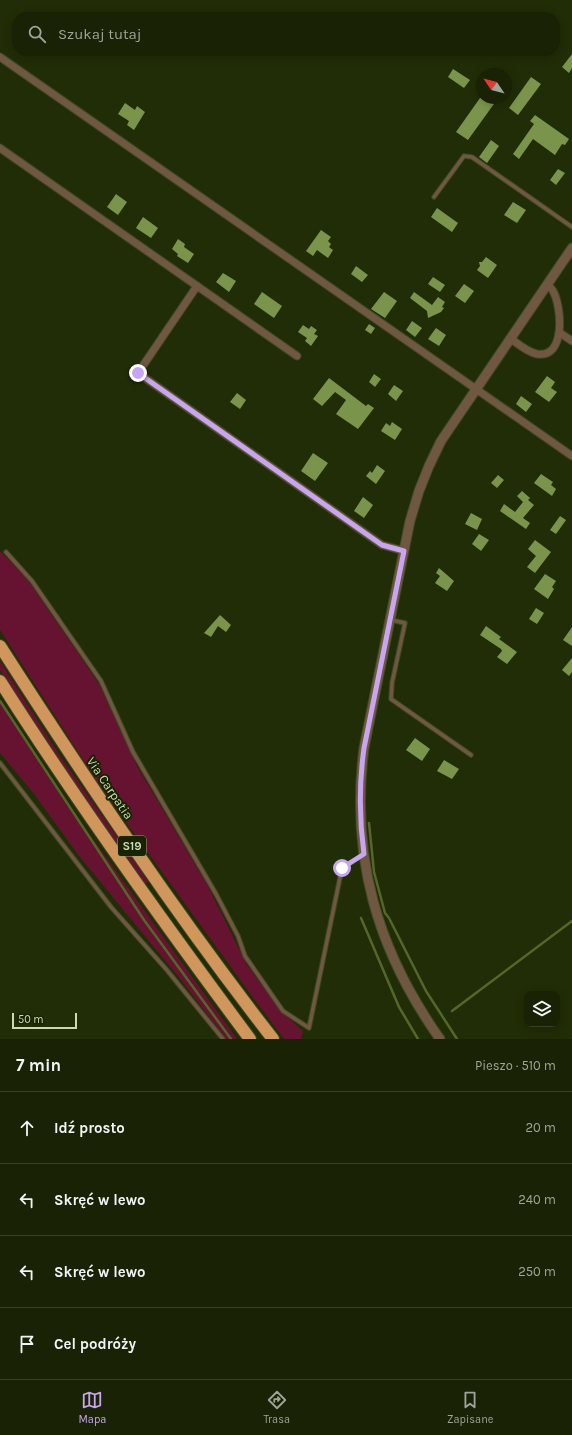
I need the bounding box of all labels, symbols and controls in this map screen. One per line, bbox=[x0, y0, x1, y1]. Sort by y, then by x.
search box bbox=[12, 12, 560, 56]
icon: search bbox=[26, 23, 48, 45]
text: Szukaj tutaj bbox=[58, 25, 142, 43]
north arrow bbox=[476, 68, 512, 104]
route end bbox=[129, 364, 147, 382]
street label: Via Carpatia bbox=[84, 754, 136, 822]
road number: S19 bbox=[118, 836, 146, 856]
route start bbox=[333, 859, 351, 877]
map controls bbox=[524, 991, 560, 1027]
button: layers bbox=[524, 991, 560, 1027]
scale bar bbox=[12, 1011, 77, 1030]
text: 50 m bbox=[18, 1013, 44, 1026]
text: 7 min bbox=[16, 1055, 61, 1075]
text: Pieszo · 510 m bbox=[475, 1058, 556, 1073]
icon: ahead bbox=[16, 1117, 38, 1139]
text: Idź prosto bbox=[54, 1119, 125, 1137]
text: 20 m bbox=[526, 1120, 556, 1135]
icon: left bbox=[16, 1189, 38, 1211]
text: Skręć w lewo bbox=[54, 1191, 146, 1209]
text: 240 m bbox=[518, 1192, 556, 1207]
icon: left bbox=[16, 1261, 38, 1283]
text: Skręć w lewo bbox=[54, 1263, 146, 1281]
text: 250 m bbox=[518, 1264, 556, 1279]
icon: arrive bbox=[16, 1333, 38, 1355]
text: Cel podróży bbox=[54, 1335, 136, 1353]
tab: Mapa bbox=[79, 1389, 106, 1426]
tab: Trasa bbox=[263, 1389, 290, 1426]
tab: Zapisane bbox=[447, 1389, 493, 1426]

